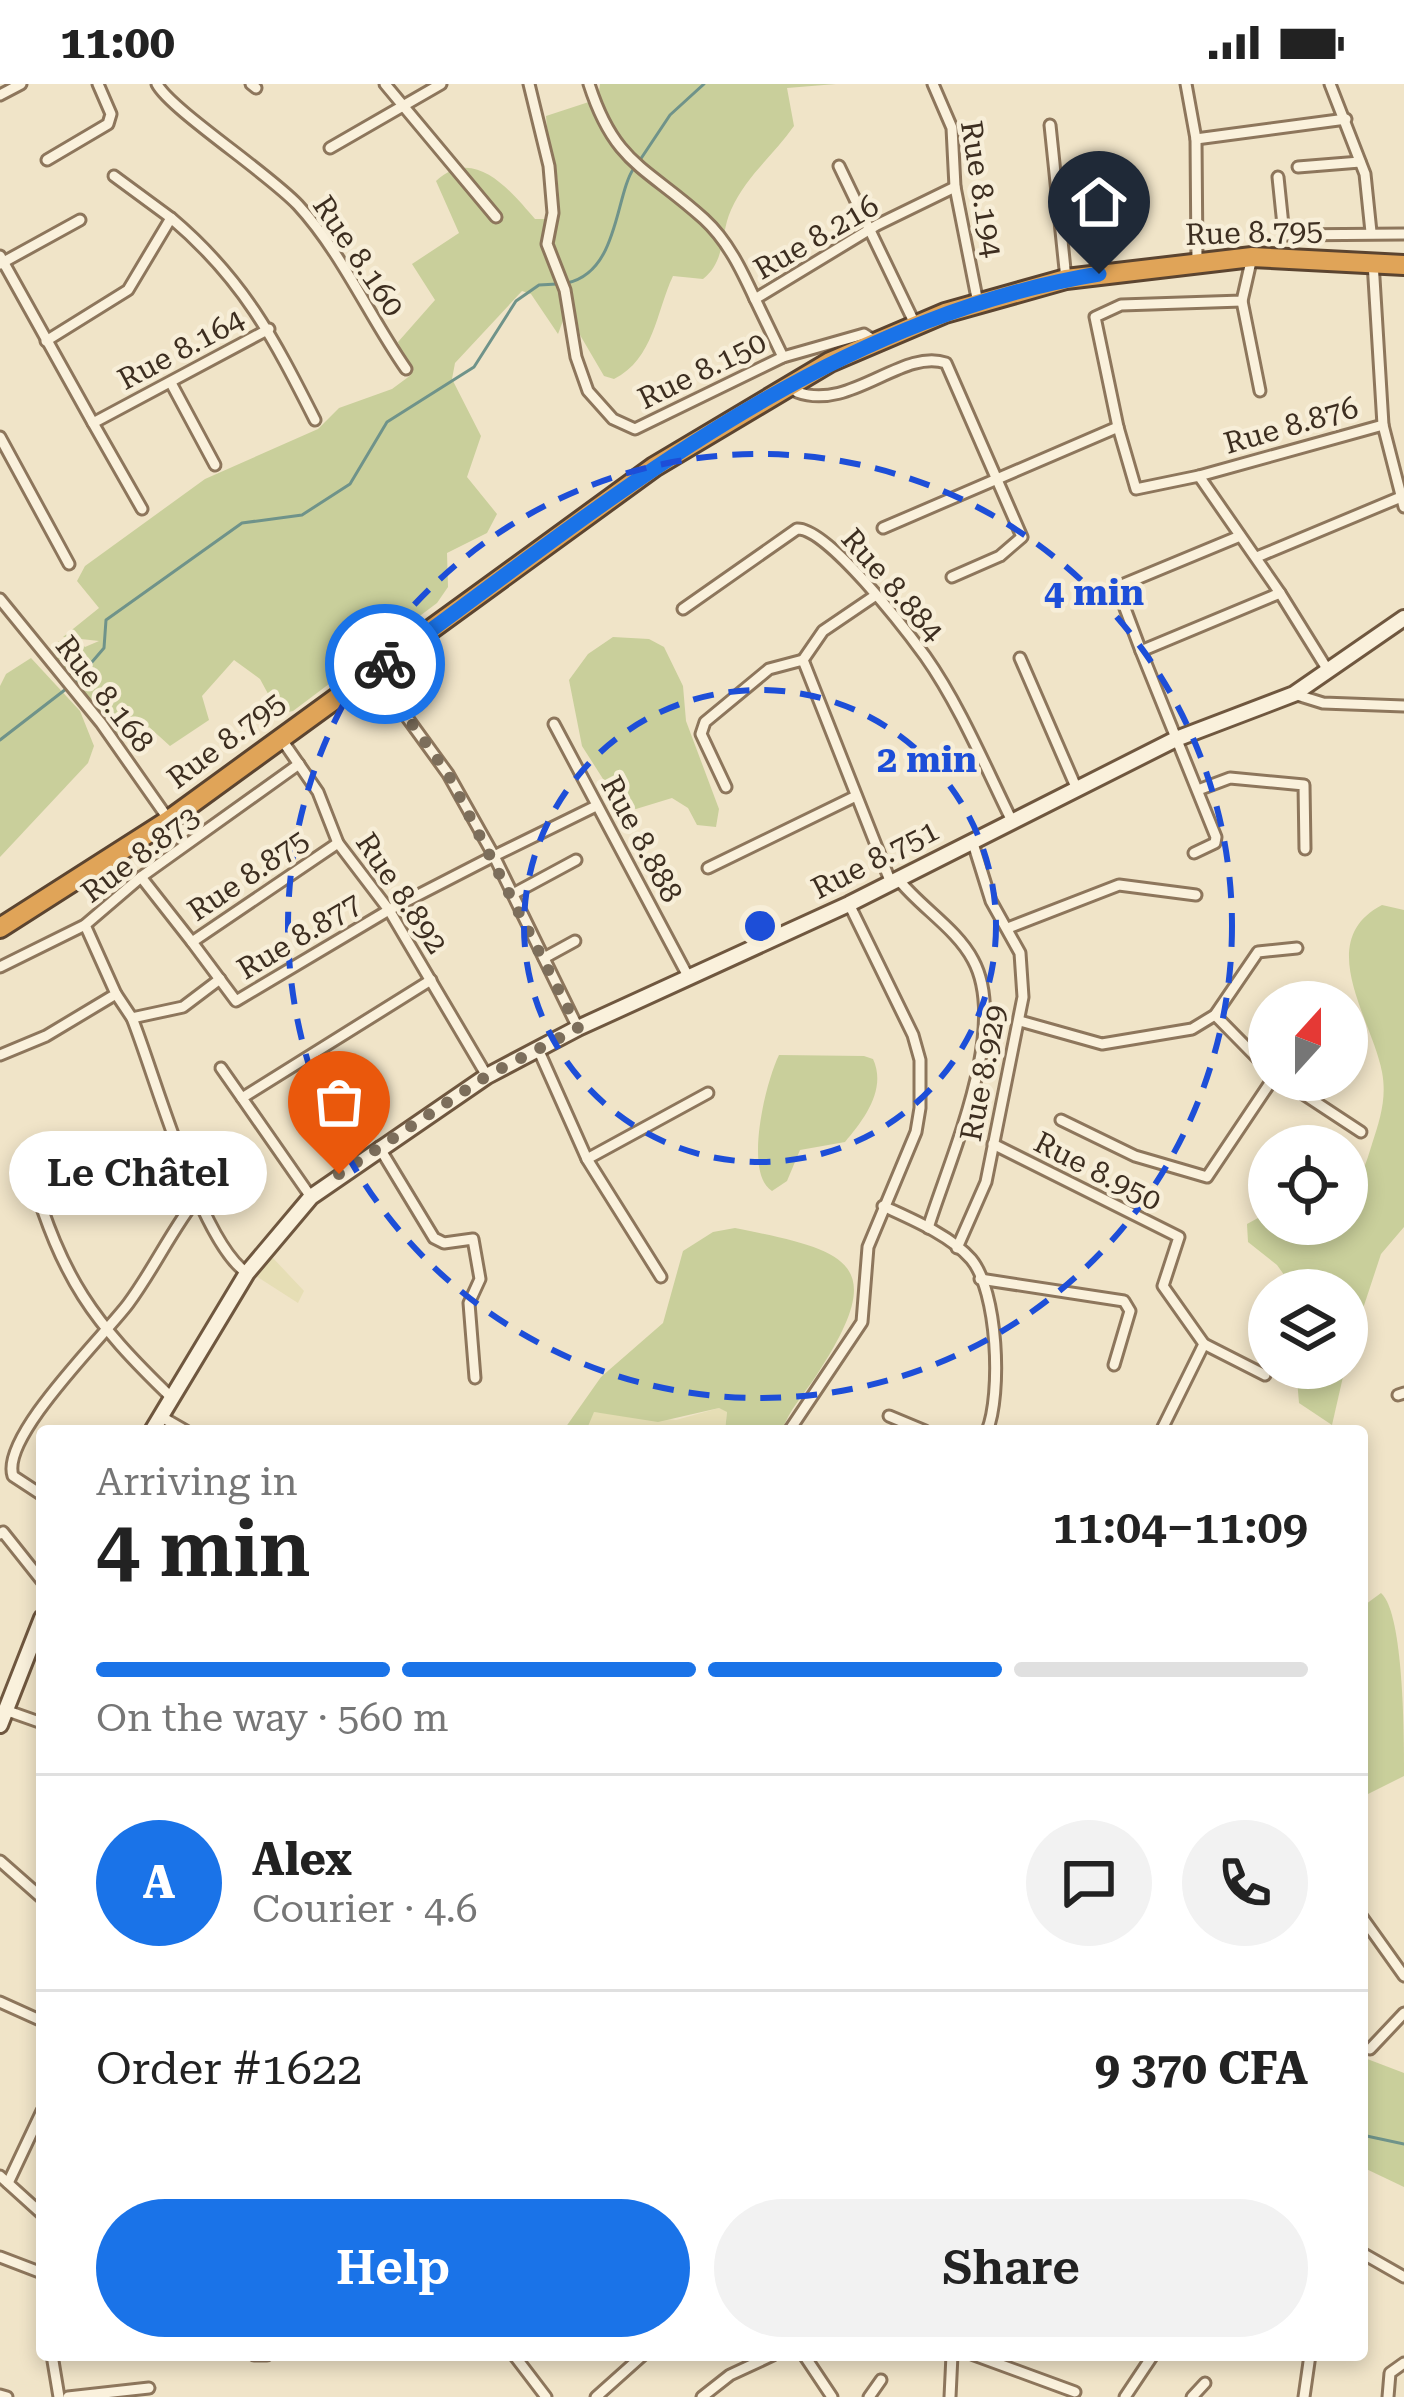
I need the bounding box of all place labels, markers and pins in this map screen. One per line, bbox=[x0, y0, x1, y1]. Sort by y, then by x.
pin bbox=[1048, 151, 1150, 274]
centre of rings bbox=[739, 905, 781, 947]
pin bbox=[288, 1051, 390, 1174]
callout: Le Châtel bbox=[9, 1132, 267, 1216]

